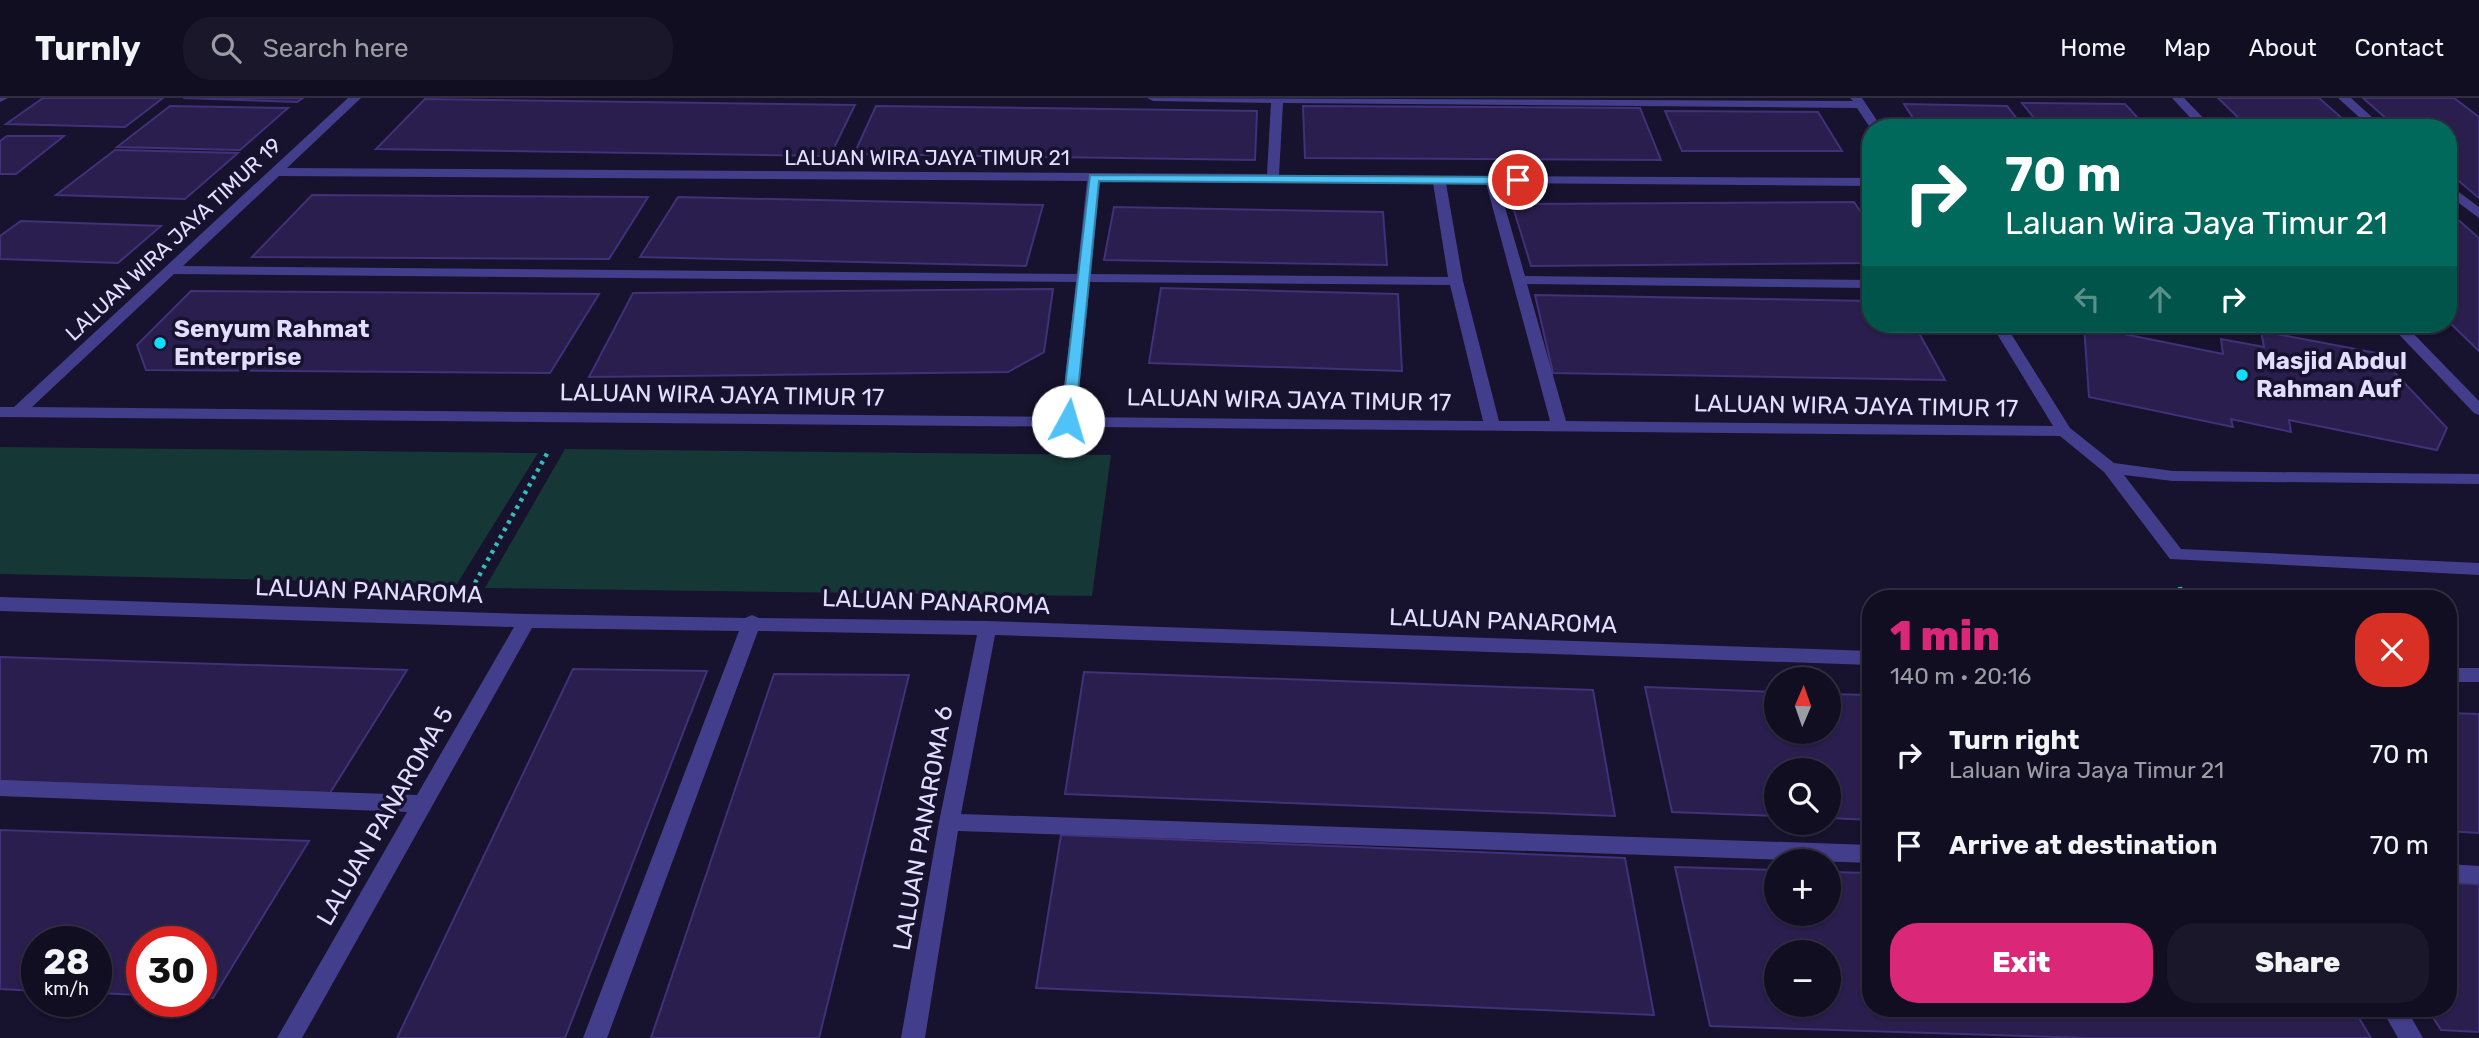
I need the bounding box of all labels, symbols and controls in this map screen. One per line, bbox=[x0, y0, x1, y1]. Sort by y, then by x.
search box bbox=[183, 17, 673, 80]
text: Turnly bbox=[35, 29, 141, 68]
icon: search bbox=[207, 29, 245, 67]
text: Search here bbox=[263, 33, 409, 64]
text: Home bbox=[2060, 34, 2126, 62]
text: Map bbox=[2164, 34, 2211, 62]
text: About bbox=[2249, 34, 2317, 62]
text: Contact bbox=[2355, 34, 2444, 62]
street label: LALUAN WIRA JAYA TIMUR 19 bbox=[60, 132, 286, 346]
street label: LALUAN WIRA JAYA TIMUR 21 bbox=[784, 145, 1070, 170]
text: 70 m bbox=[2005, 145, 2122, 203]
icon: right bbox=[1890, 147, 1981, 238]
pin bbox=[1488, 150, 1548, 210]
icon: arrive bbox=[1499, 161, 1537, 199]
text: Laluan Wira Jaya Timur 21 bbox=[2005, 204, 2388, 242]
icon: left bbox=[2068, 280, 2106, 318]
icon: ahead bbox=[2141, 280, 2179, 318]
icon: right bbox=[2214, 280, 2252, 318]
place label: Senyum Rahmat Enterprise bbox=[174, 315, 370, 371]
marker: Senyum Rahmat Enterprise bbox=[152, 335, 168, 351]
place label: Masjid Abdul Rahman Auf bbox=[2256, 347, 2407, 403]
marker: Masjid Abdul Rahman Auf bbox=[2234, 367, 2250, 383]
street label: LALUAN WIRA JAYA TIMUR 17 bbox=[559, 378, 885, 412]
street label: LALUAN WIRA JAYA TIMUR 17 bbox=[1126, 383, 1452, 417]
position arrow bbox=[1031, 384, 1105, 458]
street label: LALUAN WIRA JAYA TIMUR 17 bbox=[1693, 389, 2019, 423]
street label: LALUAN PANAROMA bbox=[254, 573, 484, 609]
street label: LALUAN PANAROMA bbox=[821, 584, 1051, 620]
street label: LALUAN PANAROMA bbox=[1388, 603, 1618, 639]
text: 1 min bbox=[1890, 611, 2000, 661]
button: close bbox=[2355, 613, 2429, 687]
text: 140 m · 20:16 bbox=[1890, 662, 2031, 690]
north arrow bbox=[1764, 667, 1841, 744]
map controls bbox=[1764, 667, 1841, 1017]
street label: LALUAN PANAROMA 5 bbox=[311, 702, 459, 930]
street label: LALUAN PANAROMA 6 bbox=[888, 703, 958, 953]
text: Turn right bbox=[1949, 725, 2079, 756]
icon: right bbox=[1890, 736, 1928, 774]
text: 70 m bbox=[2370, 739, 2429, 770]
text: Laluan Wira Jaya Timur 21 bbox=[1949, 756, 2224, 784]
button: search bbox=[1764, 758, 1841, 835]
icon: arrive bbox=[1890, 827, 1928, 865]
text: Arrive at destination bbox=[1949, 830, 2217, 861]
text: 70 m bbox=[2370, 830, 2429, 861]
button: + bbox=[1764, 849, 1841, 926]
button: Exit bbox=[1890, 923, 2153, 1003]
button: Share bbox=[2167, 923, 2429, 1003]
speed limit sign: 30 bbox=[126, 926, 217, 1017]
button: − bbox=[1764, 940, 1841, 1017]
text: 28 bbox=[43, 941, 90, 983]
text: km/h bbox=[44, 978, 89, 1000]

